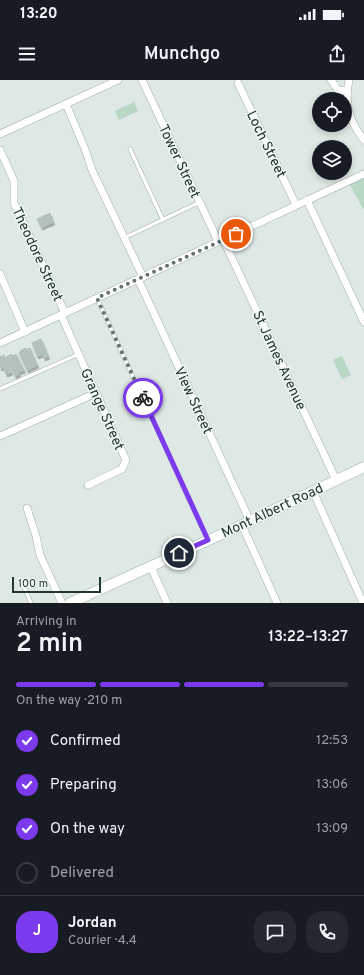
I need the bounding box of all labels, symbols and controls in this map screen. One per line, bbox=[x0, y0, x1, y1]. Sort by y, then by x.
text: 13:20 bbox=[20, 5, 58, 24]
icon: menu bbox=[16, 43, 38, 65]
text: Munchgo bbox=[144, 43, 220, 66]
icon: share bbox=[326, 43, 348, 65]
map controls bbox=[312, 92, 352, 180]
button: locate bbox=[312, 92, 352, 132]
street label: Loch Street bbox=[242, 108, 289, 181]
street label: Tower Street bbox=[154, 122, 203, 201]
button: layers bbox=[312, 140, 352, 180]
street label: Theodore Street bbox=[7, 205, 66, 305]
pin bbox=[219, 217, 253, 251]
icon: bag bbox=[225, 223, 247, 245]
street label: St James Avenue bbox=[248, 308, 309, 413]
street label: View Street bbox=[170, 364, 216, 437]
street label: Grange Street bbox=[76, 366, 127, 453]
courier bbox=[123, 378, 163, 418]
icon: bike bbox=[132, 387, 154, 409]
street label: Mont Albert Road bbox=[219, 480, 326, 542]
pin bbox=[162, 536, 196, 570]
icon: home bbox=[168, 542, 190, 564]
scale bar bbox=[12, 575, 101, 594]
text: 100 m bbox=[18, 577, 48, 591]
text: Arriving in bbox=[16, 614, 77, 630]
text: 2 min bbox=[16, 628, 83, 661]
text: 13:22–13:27 bbox=[268, 628, 348, 647]
text: On the way · 210 m bbox=[16, 693, 122, 709]
icon: check bbox=[16, 730, 38, 752]
text: Confirmed bbox=[50, 732, 121, 751]
text: 12:53 bbox=[316, 733, 348, 749]
icon: check bbox=[16, 774, 38, 796]
text: Preparing bbox=[50, 776, 117, 795]
text: 13:06 bbox=[316, 777, 348, 793]
icon: check bbox=[16, 818, 38, 840]
text: On the way bbox=[50, 820, 125, 839]
text: 13:09 bbox=[316, 821, 348, 837]
text: Delivered bbox=[50, 864, 114, 883]
button: chat bbox=[254, 911, 296, 953]
button: phone bbox=[306, 911, 348, 953]
text: Jordan bbox=[68, 914, 117, 933]
text: J bbox=[33, 922, 41, 941]
text: Courier · 4.4 bbox=[68, 933, 137, 949]

